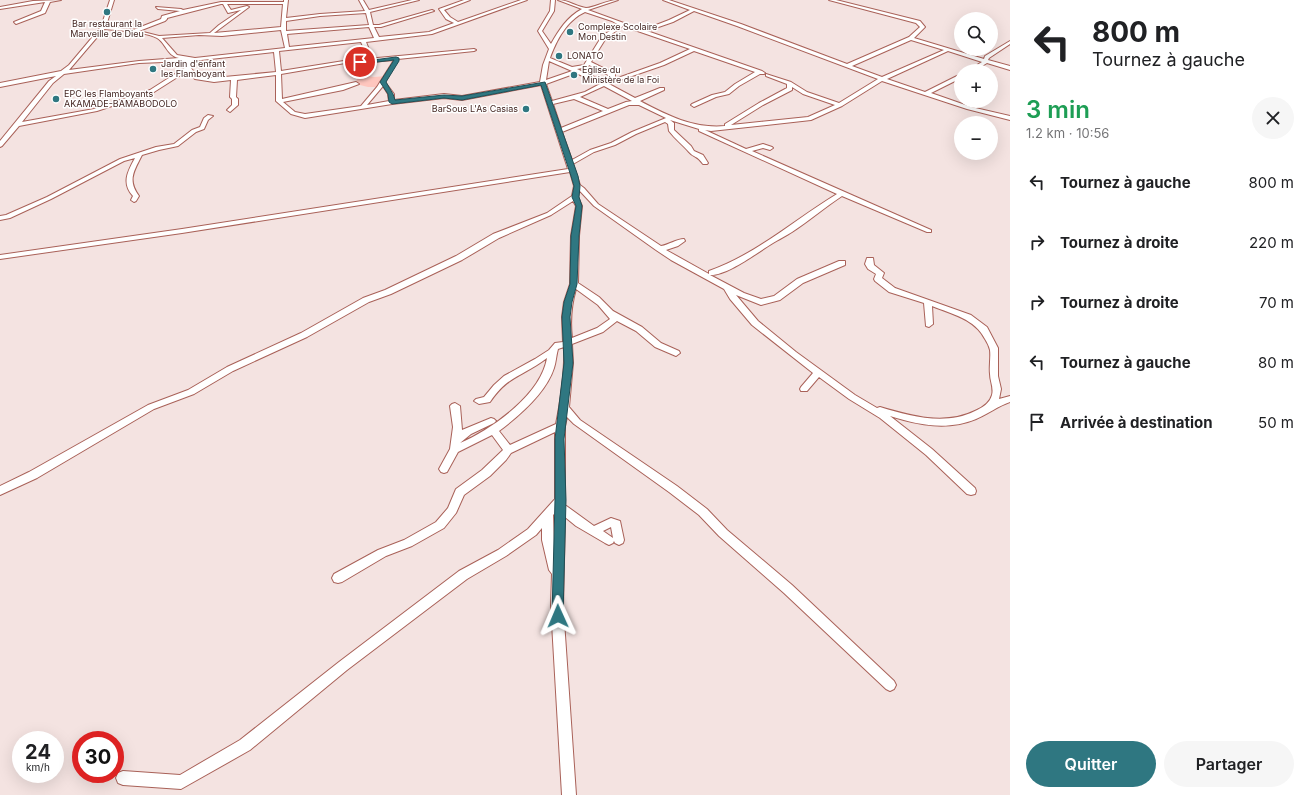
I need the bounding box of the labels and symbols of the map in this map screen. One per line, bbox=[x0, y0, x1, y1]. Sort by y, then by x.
marker: Bar restaurant la Marveille de Dieu bbox=[102, 7, 112, 17]
place label: Bar restaurant la Marveille de Dieu bbox=[70, 18, 144, 39]
place label: Complexe Scolaire Mon Destin bbox=[578, 21, 657, 42]
marker: Complexe Scolaire Mon Destin bbox=[565, 27, 575, 37]
pin bbox=[343, 45, 377, 79]
place label: LONATO bbox=[567, 50, 603, 61]
marker: LONATO bbox=[554, 51, 564, 61]
place label: Jardin d'enfant les Flamboyant bbox=[161, 58, 225, 79]
marker: Jardin d'enfant les Flamboyant bbox=[148, 64, 158, 74]
place label: Eglise du Ministère de la Foi bbox=[582, 64, 659, 85]
marker: Eglise du Ministère de la Foi bbox=[569, 70, 579, 80]
place label: EPC les Flamboyants AKAMADE-BAMABODOLO bbox=[64, 88, 177, 109]
marker: EPC les Flamboyants AKAMADE-BAMABODOLO bbox=[51, 94, 61, 104]
place label: BarSous L'As Casias bbox=[432, 103, 518, 114]
marker: BarSous L'As Casias bbox=[521, 104, 531, 114]
position arrow bbox=[537, 595, 579, 637]
speed limit sign: 30 bbox=[72, 731, 124, 783]

